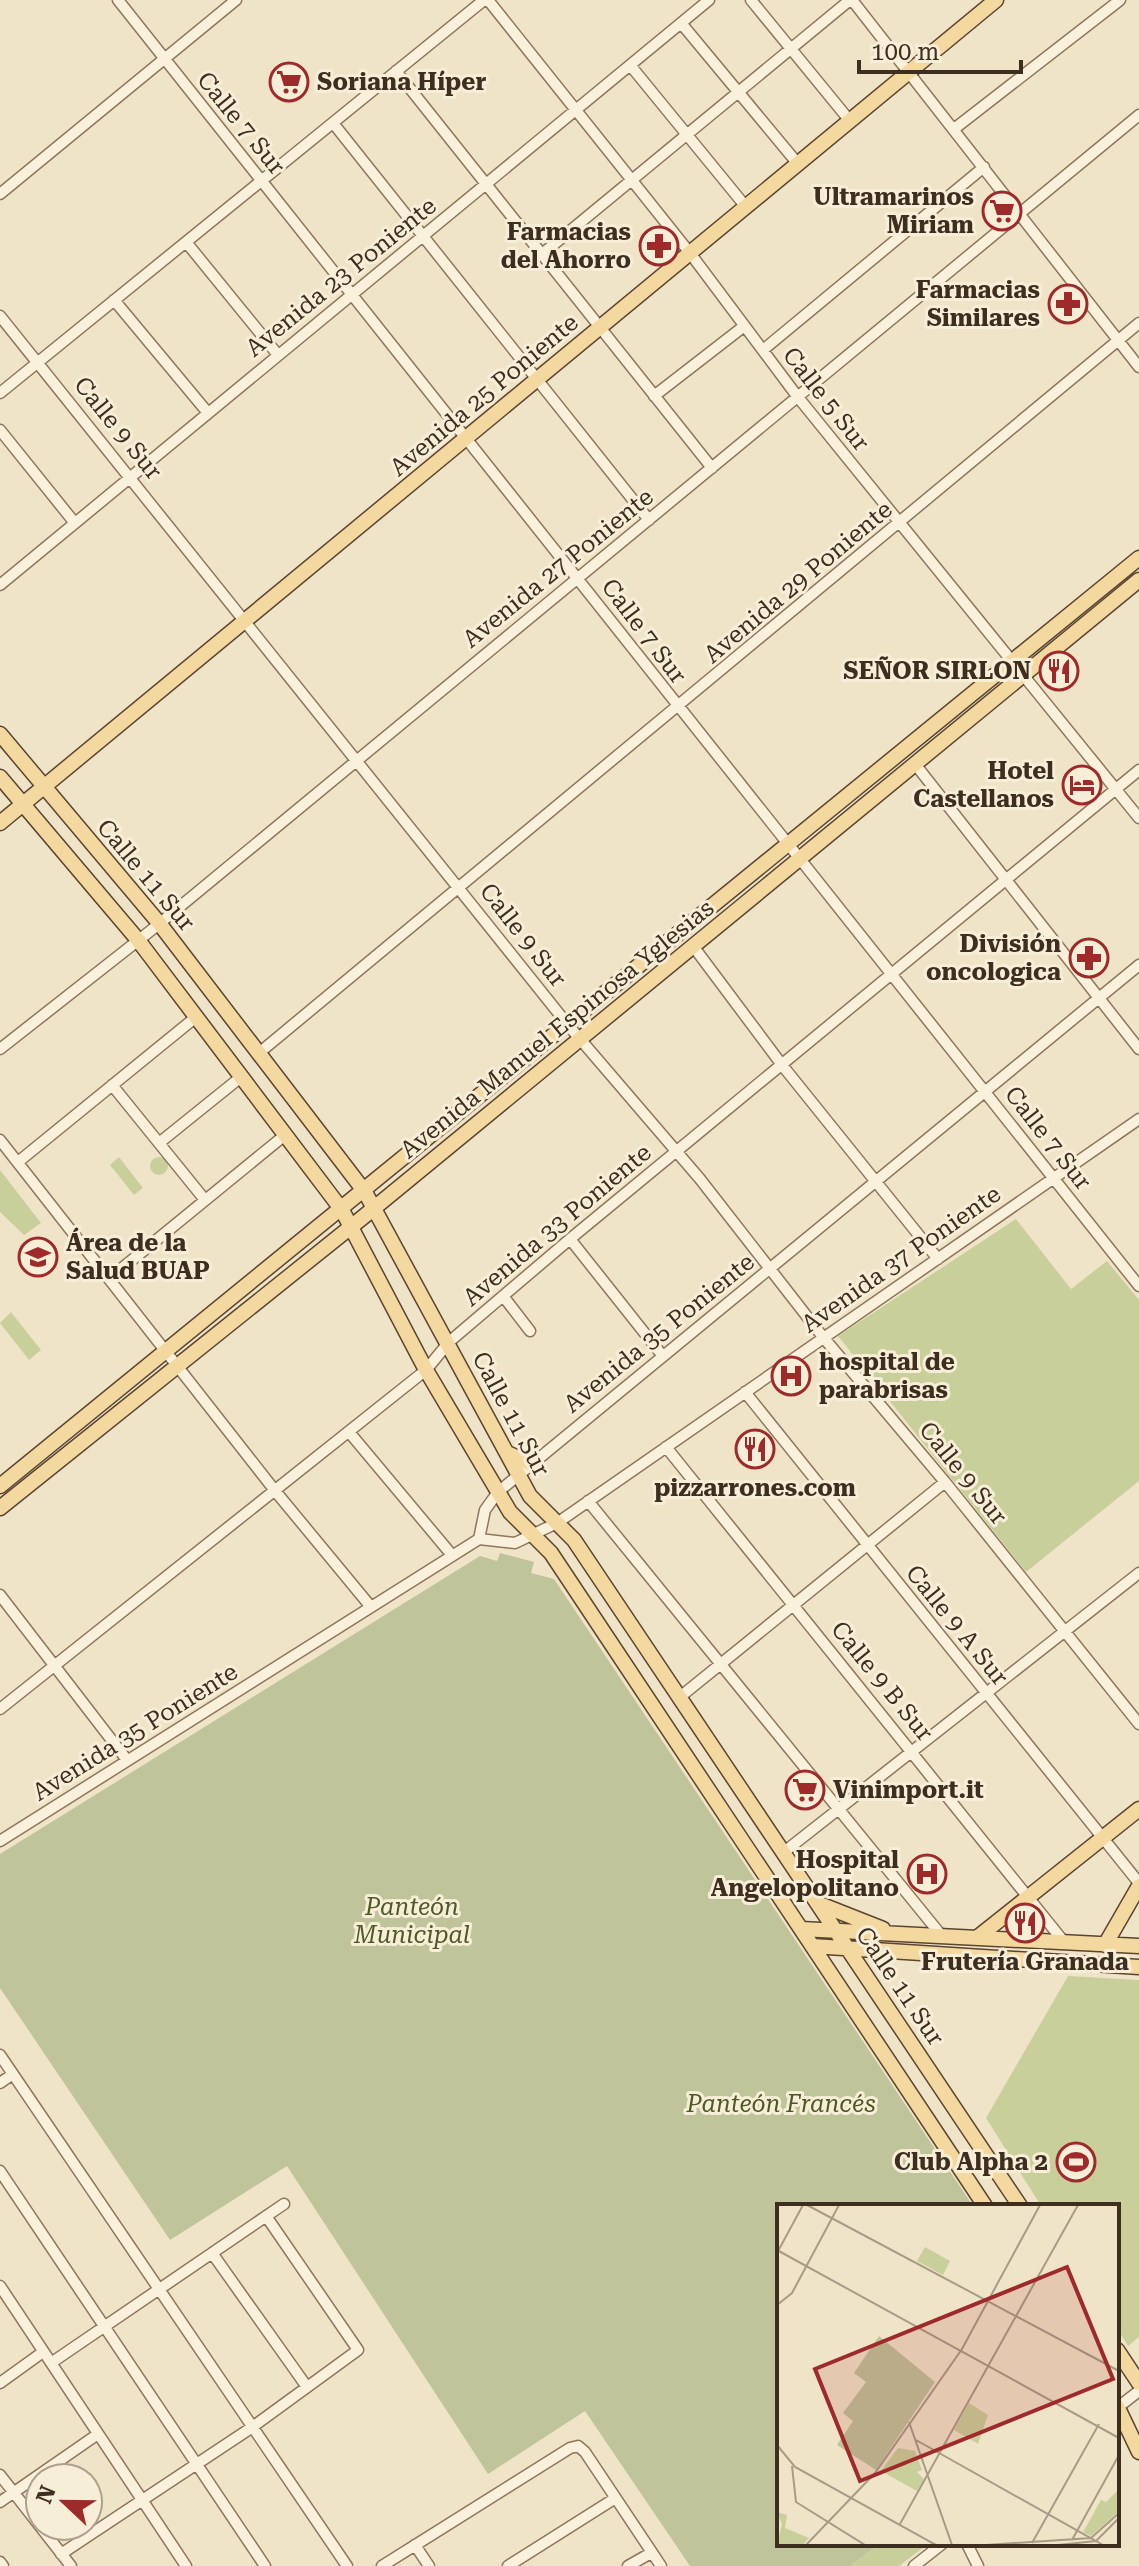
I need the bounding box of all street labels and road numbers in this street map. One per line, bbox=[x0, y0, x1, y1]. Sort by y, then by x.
street label: Calle 7 Sur bbox=[191, 66, 291, 180]
street label: Avenida 23 Poniente bbox=[240, 192, 442, 362]
street label: Avenida 25 Poniente bbox=[384, 308, 584, 482]
street label: Calle 5 Sur bbox=[777, 342, 875, 456]
street label: Calle 9 Sur bbox=[68, 371, 168, 485]
street label: Avenida 27 Poniente bbox=[457, 483, 659, 653]
street label: Avenida 29 Poniente bbox=[698, 495, 898, 669]
street label: Calle 7 Sur bbox=[596, 573, 692, 689]
street label: Calle 11 Sur bbox=[91, 814, 201, 937]
street label: Calle 9 Sur bbox=[474, 878, 572, 992]
street label: Avenida Manuel Espinosa Yglesias bbox=[395, 894, 719, 1164]
street label: Calle 7 Sur bbox=[999, 1081, 1097, 1195]
street label: Avenida 33 Poniente bbox=[457, 1138, 657, 1312]
street label: Avenida 37 Poniente bbox=[796, 1180, 1006, 1338]
street label: Avenida 35 Poniente bbox=[558, 1248, 760, 1418]
street label: Calle 11 Sur bbox=[466, 1347, 556, 1481]
street label: Calle 9 Sur bbox=[913, 1416, 1013, 1530]
street label: Calle 9 A Sur bbox=[900, 1559, 1014, 1691]
street label: Calle 9 B Sur bbox=[825, 1616, 939, 1747]
street label: Avenida 35 Poniente bbox=[27, 1657, 243, 1807]
street label: Calle 11 Sur bbox=[850, 1921, 950, 2051]

